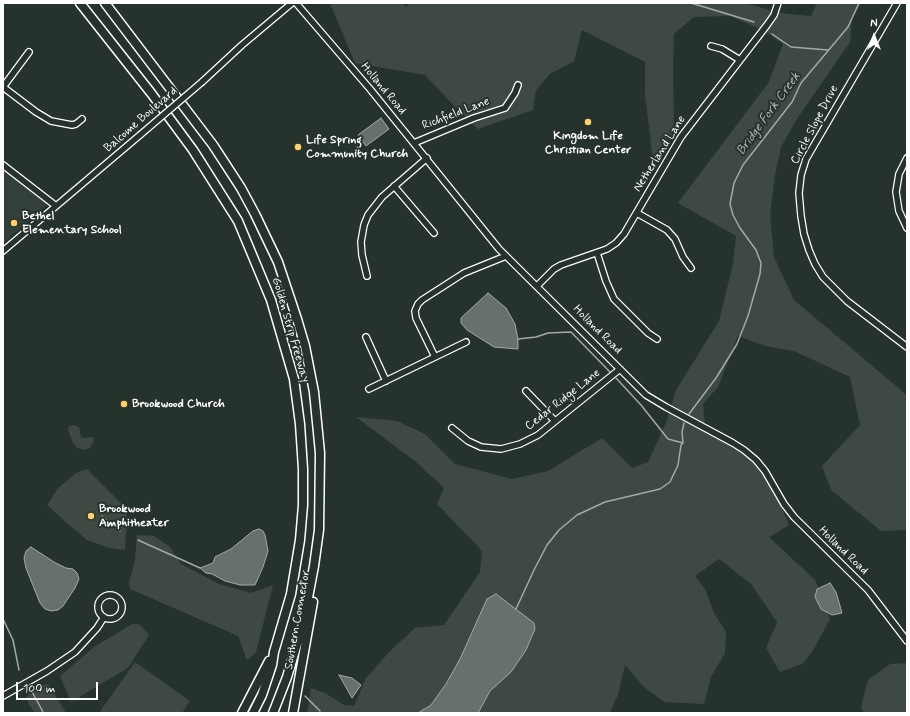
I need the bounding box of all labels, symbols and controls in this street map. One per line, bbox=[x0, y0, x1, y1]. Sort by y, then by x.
north arrow bbox=[854, 16, 894, 56]
text: N bbox=[870, 17, 878, 31]
street label: Holland Road bbox=[357, 60, 409, 118]
water label: Bridge Fork Creek bbox=[734, 70, 804, 158]
street label: Circle Slope Drive bbox=[788, 83, 842, 167]
street label: Balcome Boulevard bbox=[101, 84, 181, 156]
street label: Richfield Lane bbox=[420, 95, 492, 133]
street label: Netherland Lane bbox=[631, 113, 689, 195]
marker: Kingdom Life Christian Center bbox=[583, 117, 593, 127]
place label: Kingdom Life Christian Center bbox=[545, 129, 631, 157]
place label: Life Spring Community Church bbox=[306, 133, 408, 161]
marker: Life Spring Community Church bbox=[293, 142, 303, 152]
place label: Bethel Elementary School bbox=[22, 209, 122, 237]
marker: Bethel Elementary School bbox=[9, 218, 19, 228]
street label: Golden Strip Freeway bbox=[268, 276, 312, 384]
street label: Holland Road bbox=[569, 302, 625, 358]
street label: Cedar Ridge Lane bbox=[523, 366, 603, 434]
place label: Brookwood Church bbox=[132, 397, 225, 411]
marker: Brookwood Church bbox=[119, 399, 129, 409]
place label: Brookwood Amphitheater bbox=[99, 502, 169, 530]
marker: Brookwood Amphitheater bbox=[86, 511, 96, 521]
street label: Holland Road bbox=[815, 524, 871, 578]
street label: Southern Connector bbox=[282, 569, 314, 671]
scale bar bbox=[18, 674, 100, 700]
text: 100 m bbox=[23, 681, 55, 697]

